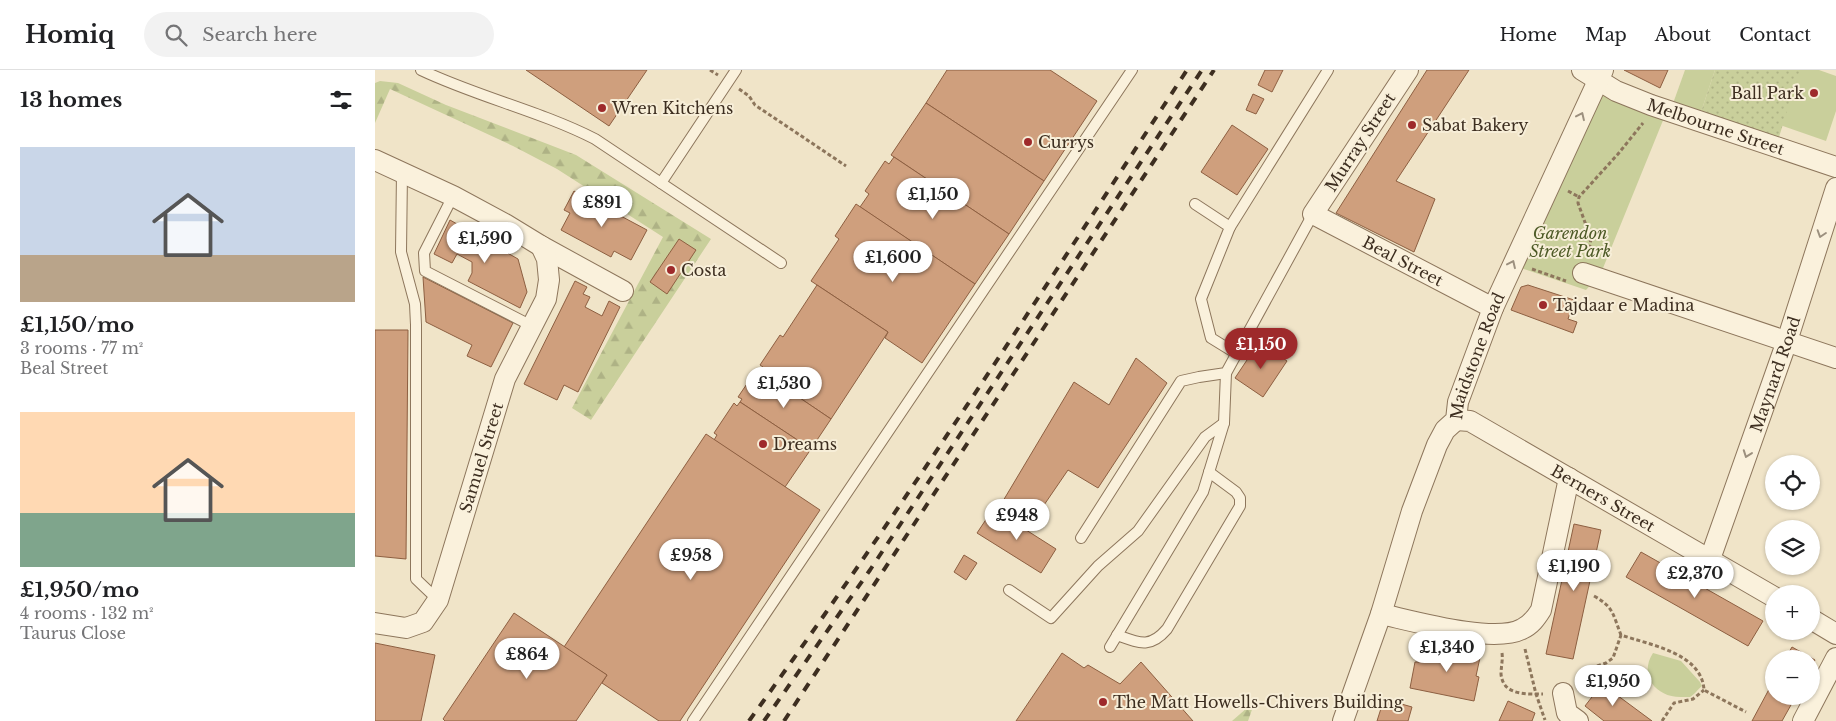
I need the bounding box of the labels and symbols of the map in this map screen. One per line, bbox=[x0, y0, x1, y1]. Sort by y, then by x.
place label: Ball Park bbox=[1731, 83, 1804, 103]
marker: Ball Park bbox=[1808, 87, 1820, 99]
street label: Murray Street bbox=[1321, 89, 1399, 195]
street label: Melbourne Street bbox=[1644, 94, 1787, 159]
place label: Wren Kitchens bbox=[611, 98, 733, 118]
marker: Wren Kitchens bbox=[596, 102, 608, 114]
one-way arrow bbox=[1575, 112, 1585, 121]
place label: Sabat Bakery bbox=[1422, 115, 1529, 135]
marker: Sabat Bakery bbox=[1406, 119, 1418, 131]
place label: Currys bbox=[1038, 132, 1094, 152]
marker: Currys bbox=[1022, 136, 1034, 148]
pin: £1,150 bbox=[892, 178, 974, 220]
pin: £891 bbox=[572, 186, 632, 228]
pin: £1,590 bbox=[444, 222, 526, 264]
park label: Garendon Street Park bbox=[1529, 223, 1611, 261]
one-way arrow bbox=[1817, 230, 1827, 238]
street label: Beal Street bbox=[1359, 232, 1447, 290]
pin: £1,600 bbox=[852, 240, 934, 283]
place label: Costa bbox=[681, 260, 727, 280]
one-way arrow bbox=[1506, 260, 1517, 269]
marker: Costa bbox=[665, 264, 677, 276]
street label: Maidstone Road bbox=[1446, 289, 1509, 421]
place label: Tajdaar e Madina bbox=[1553, 295, 1695, 315]
marker: Tajdaar e Madina bbox=[1537, 299, 1549, 311]
street label: Maynard Road bbox=[1746, 313, 1804, 435]
pin: £1,150 bbox=[1220, 328, 1302, 370]
pin: £1,530 bbox=[743, 366, 825, 409]
street label: Samuel Street bbox=[455, 400, 507, 515]
place label: Dreams bbox=[773, 434, 837, 454]
marker: Dreams bbox=[757, 438, 769, 450]
one-way arrow bbox=[1743, 450, 1753, 458]
street label: Berners Street bbox=[1548, 460, 1659, 536]
pin: £948 bbox=[987, 498, 1047, 541]
pin: £958 bbox=[661, 538, 721, 581]
pin: £1,190 bbox=[1533, 550, 1615, 592]
pin: £2,370 bbox=[1654, 556, 1736, 599]
pin: £1,340 bbox=[1406, 630, 1488, 673]
pin: £864 bbox=[497, 638, 557, 680]
pin: £1,950 bbox=[1572, 664, 1654, 707]
place label: The Matt Howells-Chivers Building bbox=[1113, 692, 1404, 712]
marker: The Matt Howells-Chivers Building bbox=[1097, 696, 1109, 708]

